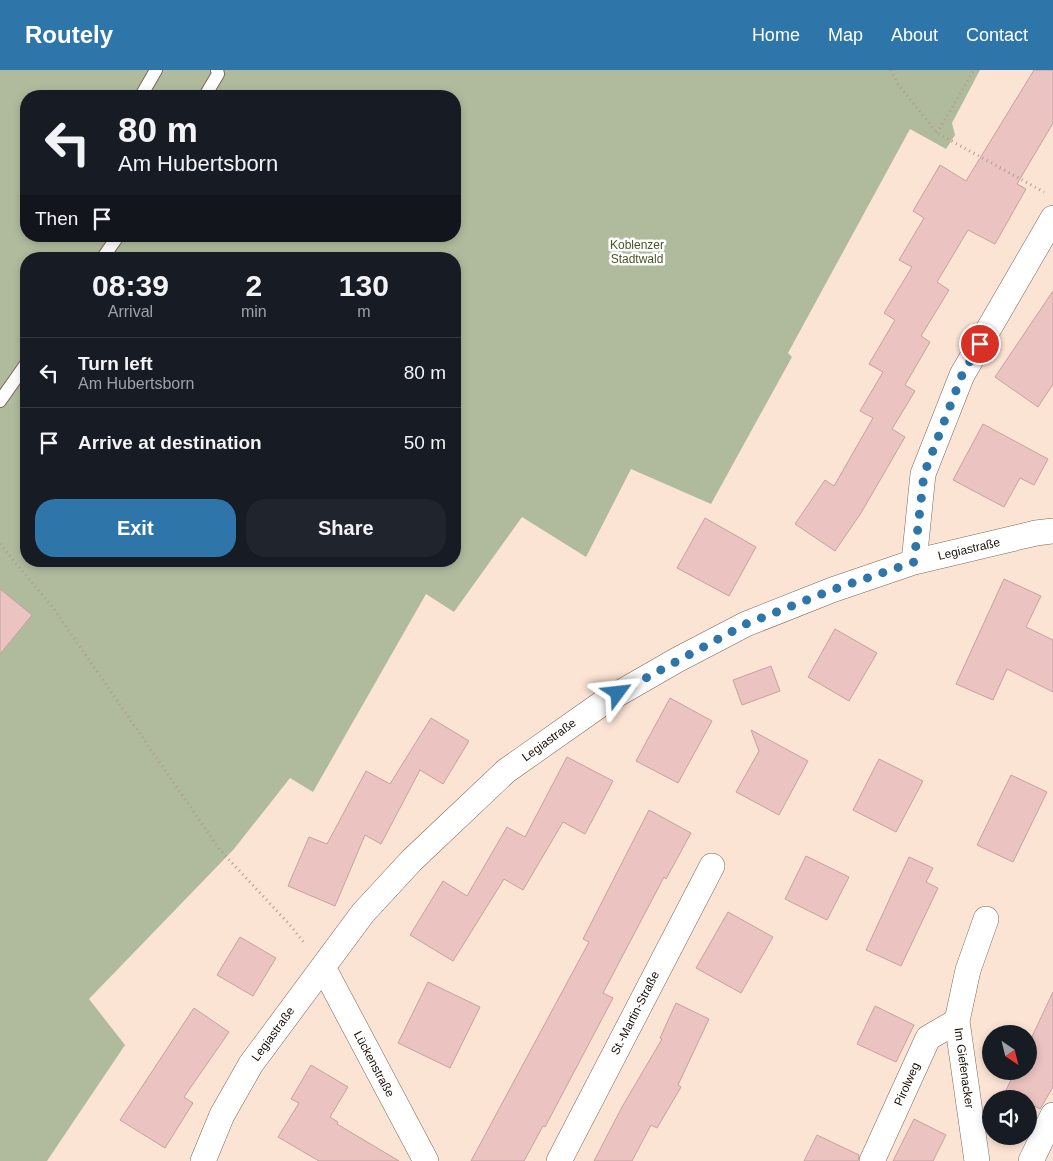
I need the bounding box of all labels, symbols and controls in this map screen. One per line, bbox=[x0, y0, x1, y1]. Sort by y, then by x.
text: Routely bbox=[25, 21, 113, 48]
text: Home bbox=[752, 25, 800, 45]
text: Map bbox=[828, 25, 863, 45]
text: About bbox=[891, 25, 938, 45]
text: Contact bbox=[966, 25, 1028, 45]
icon: left bbox=[35, 110, 100, 175]
text: 80 m bbox=[118, 110, 198, 149]
text: Am Hubertsborn bbox=[118, 151, 278, 176]
icon: arrive bbox=[88, 205, 116, 233]
text: Then bbox=[35, 208, 78, 229]
park label: Koblenzer Stadtwald bbox=[610, 238, 664, 266]
text: 08:39 bbox=[92, 269, 169, 302]
text: 2 bbox=[245, 269, 262, 302]
text: 130 bbox=[339, 269, 389, 302]
text: Arrival bbox=[108, 303, 153, 320]
text: min bbox=[241, 303, 267, 320]
text: m bbox=[357, 303, 370, 320]
pin bbox=[959, 323, 1001, 365]
icon: arrive bbox=[966, 330, 994, 358]
text: Turn left bbox=[78, 353, 153, 374]
icon: left bbox=[35, 359, 63, 387]
text: 80 m bbox=[404, 362, 446, 383]
text: Am Hubertsborn bbox=[78, 375, 195, 392]
icon: arrive bbox=[35, 429, 63, 457]
text: Arrive at destination bbox=[78, 432, 262, 453]
text: 50 m bbox=[404, 432, 446, 453]
button: Exit bbox=[35, 499, 236, 557]
button: Share bbox=[246, 499, 446, 557]
street label: Legiastraße bbox=[937, 535, 1002, 563]
position arrow bbox=[591, 666, 643, 718]
street label: Legiastraße bbox=[519, 716, 579, 764]
street label: St.-Martin-Straße bbox=[608, 969, 662, 1057]
street label: Legiastraße bbox=[249, 1004, 297, 1064]
north arrow bbox=[982, 1025, 1038, 1080]
map controls bbox=[982, 1025, 1037, 1145]
street label: Im Giefenacker bbox=[951, 1027, 977, 1109]
street label: Lückenstraße bbox=[351, 1029, 397, 1100]
street label: Pirolweg bbox=[891, 1060, 923, 1108]
button: sound bbox=[982, 1090, 1037, 1145]

